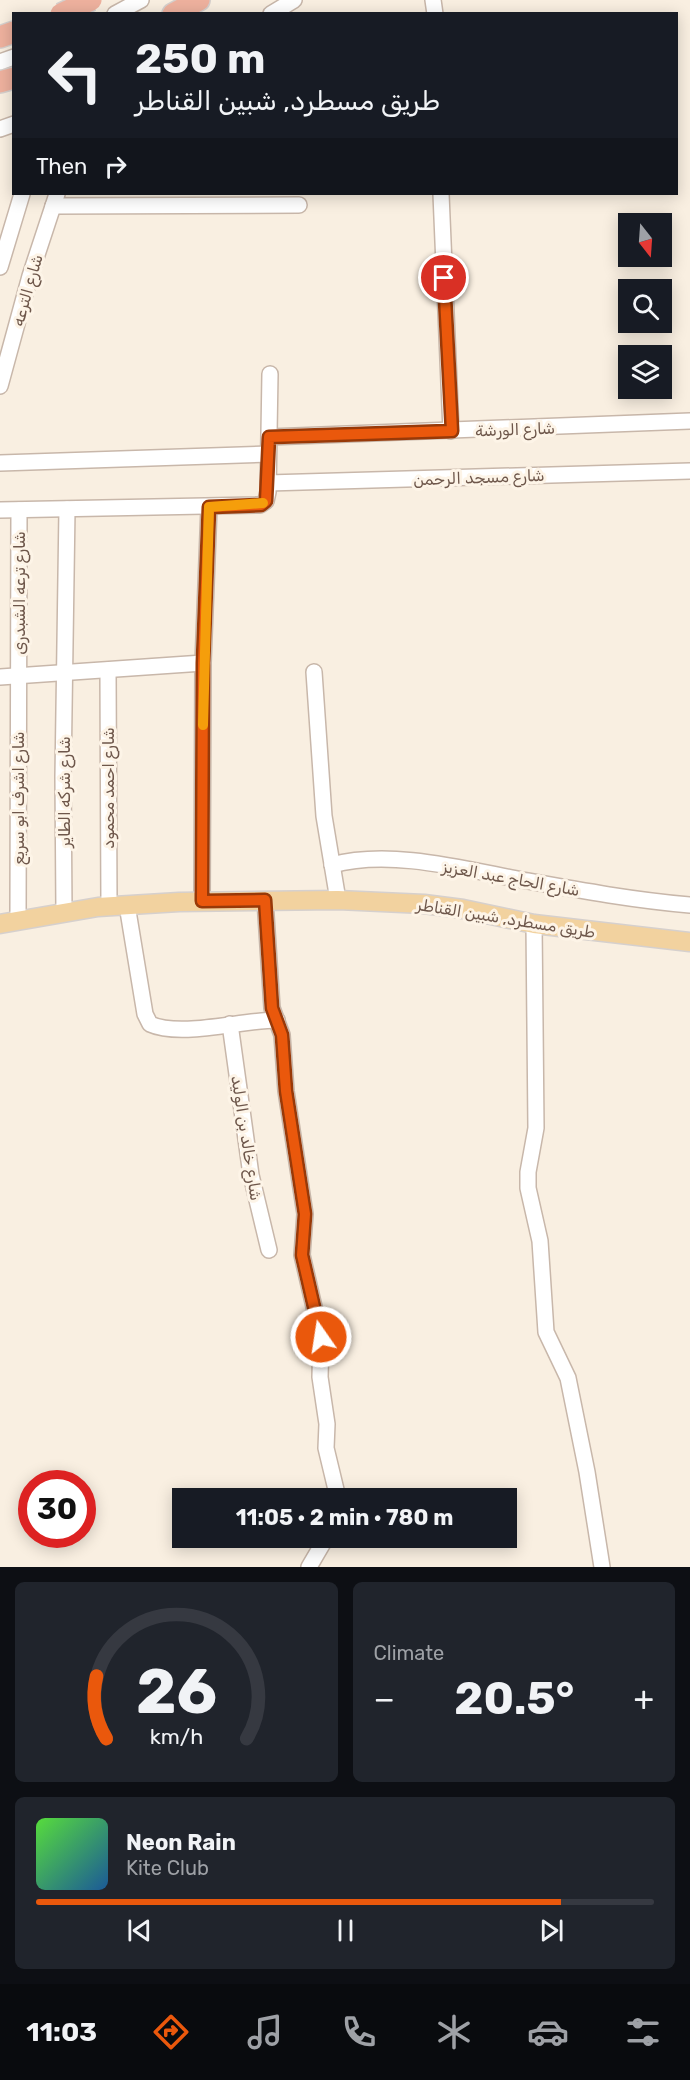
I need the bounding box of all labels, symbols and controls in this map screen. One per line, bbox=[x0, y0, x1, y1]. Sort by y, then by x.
text: 250 m bbox=[135, 34, 265, 84]
icon: left bbox=[36, 36, 114, 114]
text: طريق مسطرد, شبين القناطر bbox=[135, 85, 440, 117]
icon: right bbox=[99, 150, 132, 183]
text: Then bbox=[36, 153, 87, 180]
north arrow bbox=[618, 213, 672, 267]
map controls bbox=[618, 213, 672, 399]
street label: شارع الترعه bbox=[8, 252, 49, 329]
pin bbox=[418, 252, 469, 303]
icon: arrive bbox=[427, 261, 460, 294]
button: search bbox=[618, 279, 672, 333]
button: layers bbox=[618, 345, 672, 399]
street label: شارع الورشة bbox=[475, 419, 555, 442]
street label: شارع مسجد الرحمن bbox=[413, 466, 545, 491]
street label: شارع ترعه الشبدرى bbox=[10, 531, 31, 655]
street label: شارع احمد محمود bbox=[99, 727, 120, 849]
street label: شارع اشرف ابو سريع bbox=[9, 731, 30, 865]
street label: شارع شركه الطاير bbox=[55, 736, 76, 849]
street label: شارع الحاج عبد العزيز bbox=[439, 857, 581, 902]
street label: طريق مسطرد, شبين القناطر bbox=[414, 895, 597, 943]
street label: شارع خالد بن الوليد bbox=[225, 1074, 266, 1202]
position arrow bbox=[289, 1305, 353, 1369]
speed limit sign: 30 bbox=[18, 1470, 96, 1548]
text: 11:05 · 2 min · 780 m bbox=[236, 1504, 453, 1531]
text: Climate bbox=[374, 1641, 444, 1665]
text: 26 bbox=[136, 1655, 217, 1729]
text: 20.5° bbox=[454, 1672, 574, 1725]
text: − bbox=[374, 1679, 395, 1718]
text: + bbox=[633, 1679, 654, 1718]
text: km/h bbox=[149, 1724, 203, 1749]
text: Neon Rain bbox=[126, 1829, 236, 1856]
text: Kite Club bbox=[126, 1856, 209, 1880]
icon: previous bbox=[123, 1914, 156, 1947]
icon: pause bbox=[329, 1914, 362, 1947]
icon: next bbox=[535, 1914, 568, 1947]
icon: directions bbox=[150, 2011, 192, 2053]
icon: music bbox=[244, 2011, 286, 2053]
icon: phone bbox=[338, 2011, 380, 2053]
icon: climate bbox=[433, 2011, 475, 2053]
icon: car bbox=[527, 2011, 569, 2053]
icon: filters bbox=[622, 2011, 664, 2053]
text: 11:03 bbox=[26, 2016, 97, 2048]

